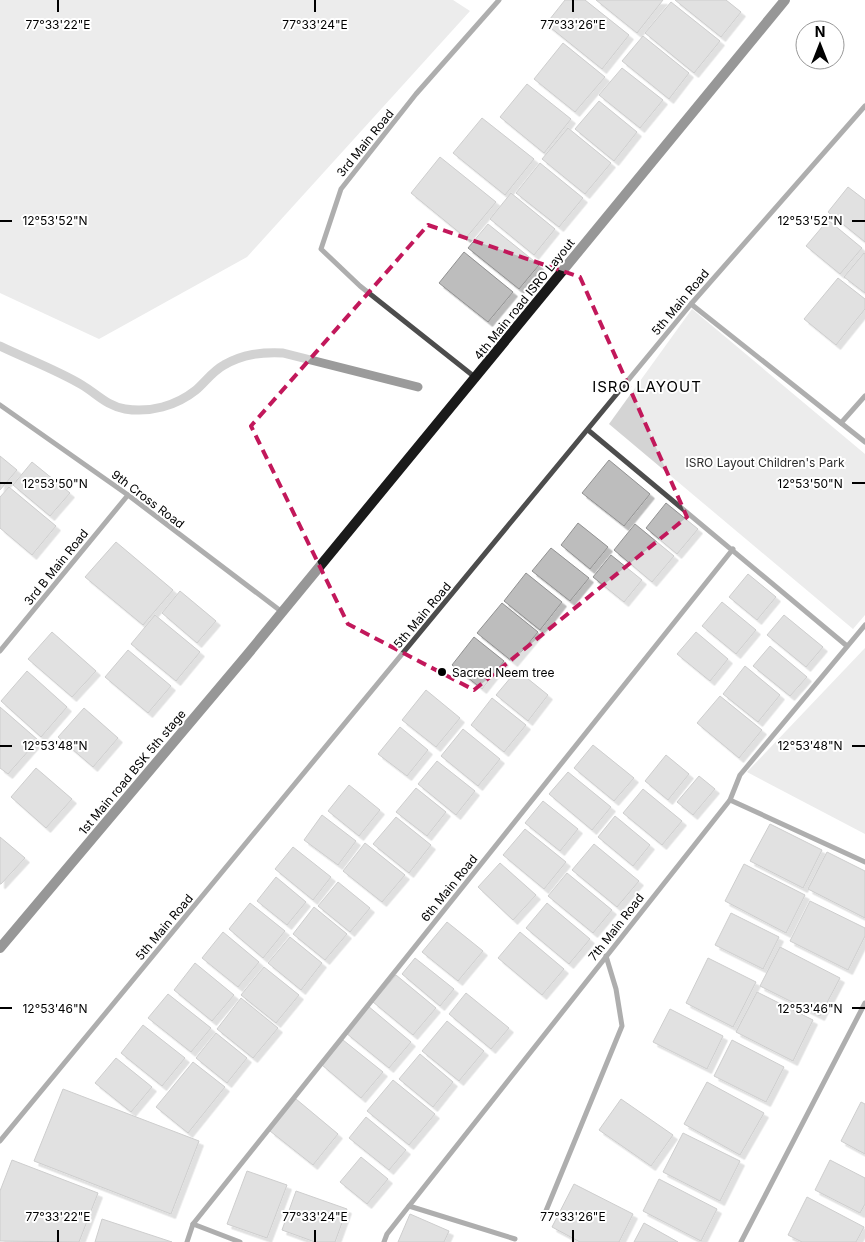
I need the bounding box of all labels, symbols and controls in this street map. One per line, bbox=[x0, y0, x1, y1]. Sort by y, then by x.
text: 77°33'22"E bbox=[25, 17, 91, 32]
text: 77°33'24"E bbox=[282, 17, 348, 32]
text: 77°33'26"E bbox=[540, 17, 606, 32]
north arrow bbox=[795, 20, 845, 70]
text: N bbox=[815, 23, 825, 40]
street label: 3rd Main Road bbox=[333, 106, 397, 180]
text: 12°53'52"N bbox=[22, 213, 88, 228]
text: 12°53'52"N bbox=[777, 213, 843, 228]
street label: 4th Main road ISRO Layout bbox=[471, 235, 578, 363]
street label: 5th Main Road bbox=[648, 266, 712, 338]
district label: ISRO LAYOUT bbox=[592, 377, 702, 396]
park label: ISRO Layout Children's Park bbox=[685, 455, 845, 470]
street label: 9th Cross Road bbox=[109, 467, 187, 531]
text: 12°53'50"N bbox=[22, 476, 88, 491]
text: 12°53'50"N bbox=[777, 476, 843, 491]
street label: 3rd B Main Road bbox=[21, 526, 91, 608]
street label: 5th Main Road bbox=[390, 579, 454, 651]
place label: Sacred Neem tree bbox=[452, 665, 555, 680]
marker: Sacred Neem tree bbox=[436, 666, 448, 678]
street label: 1st Main road BSK 5th stage bbox=[75, 706, 189, 838]
text: 12°53'48"N bbox=[22, 738, 88, 753]
text: 12°53'48"N bbox=[777, 738, 843, 753]
street label: 6th Main Road bbox=[417, 852, 481, 924]
street label: 7th Main Road bbox=[585, 890, 647, 964]
street label: 5th Main Road bbox=[132, 891, 196, 963]
text: 12°53'46"N bbox=[22, 1001, 88, 1016]
text: 12°53'46"N bbox=[777, 1001, 843, 1016]
text: 77°33'22"E bbox=[25, 1209, 91, 1224]
text: 77°33'24"E bbox=[282, 1209, 348, 1224]
text: 77°33'26"E bbox=[540, 1209, 606, 1224]

